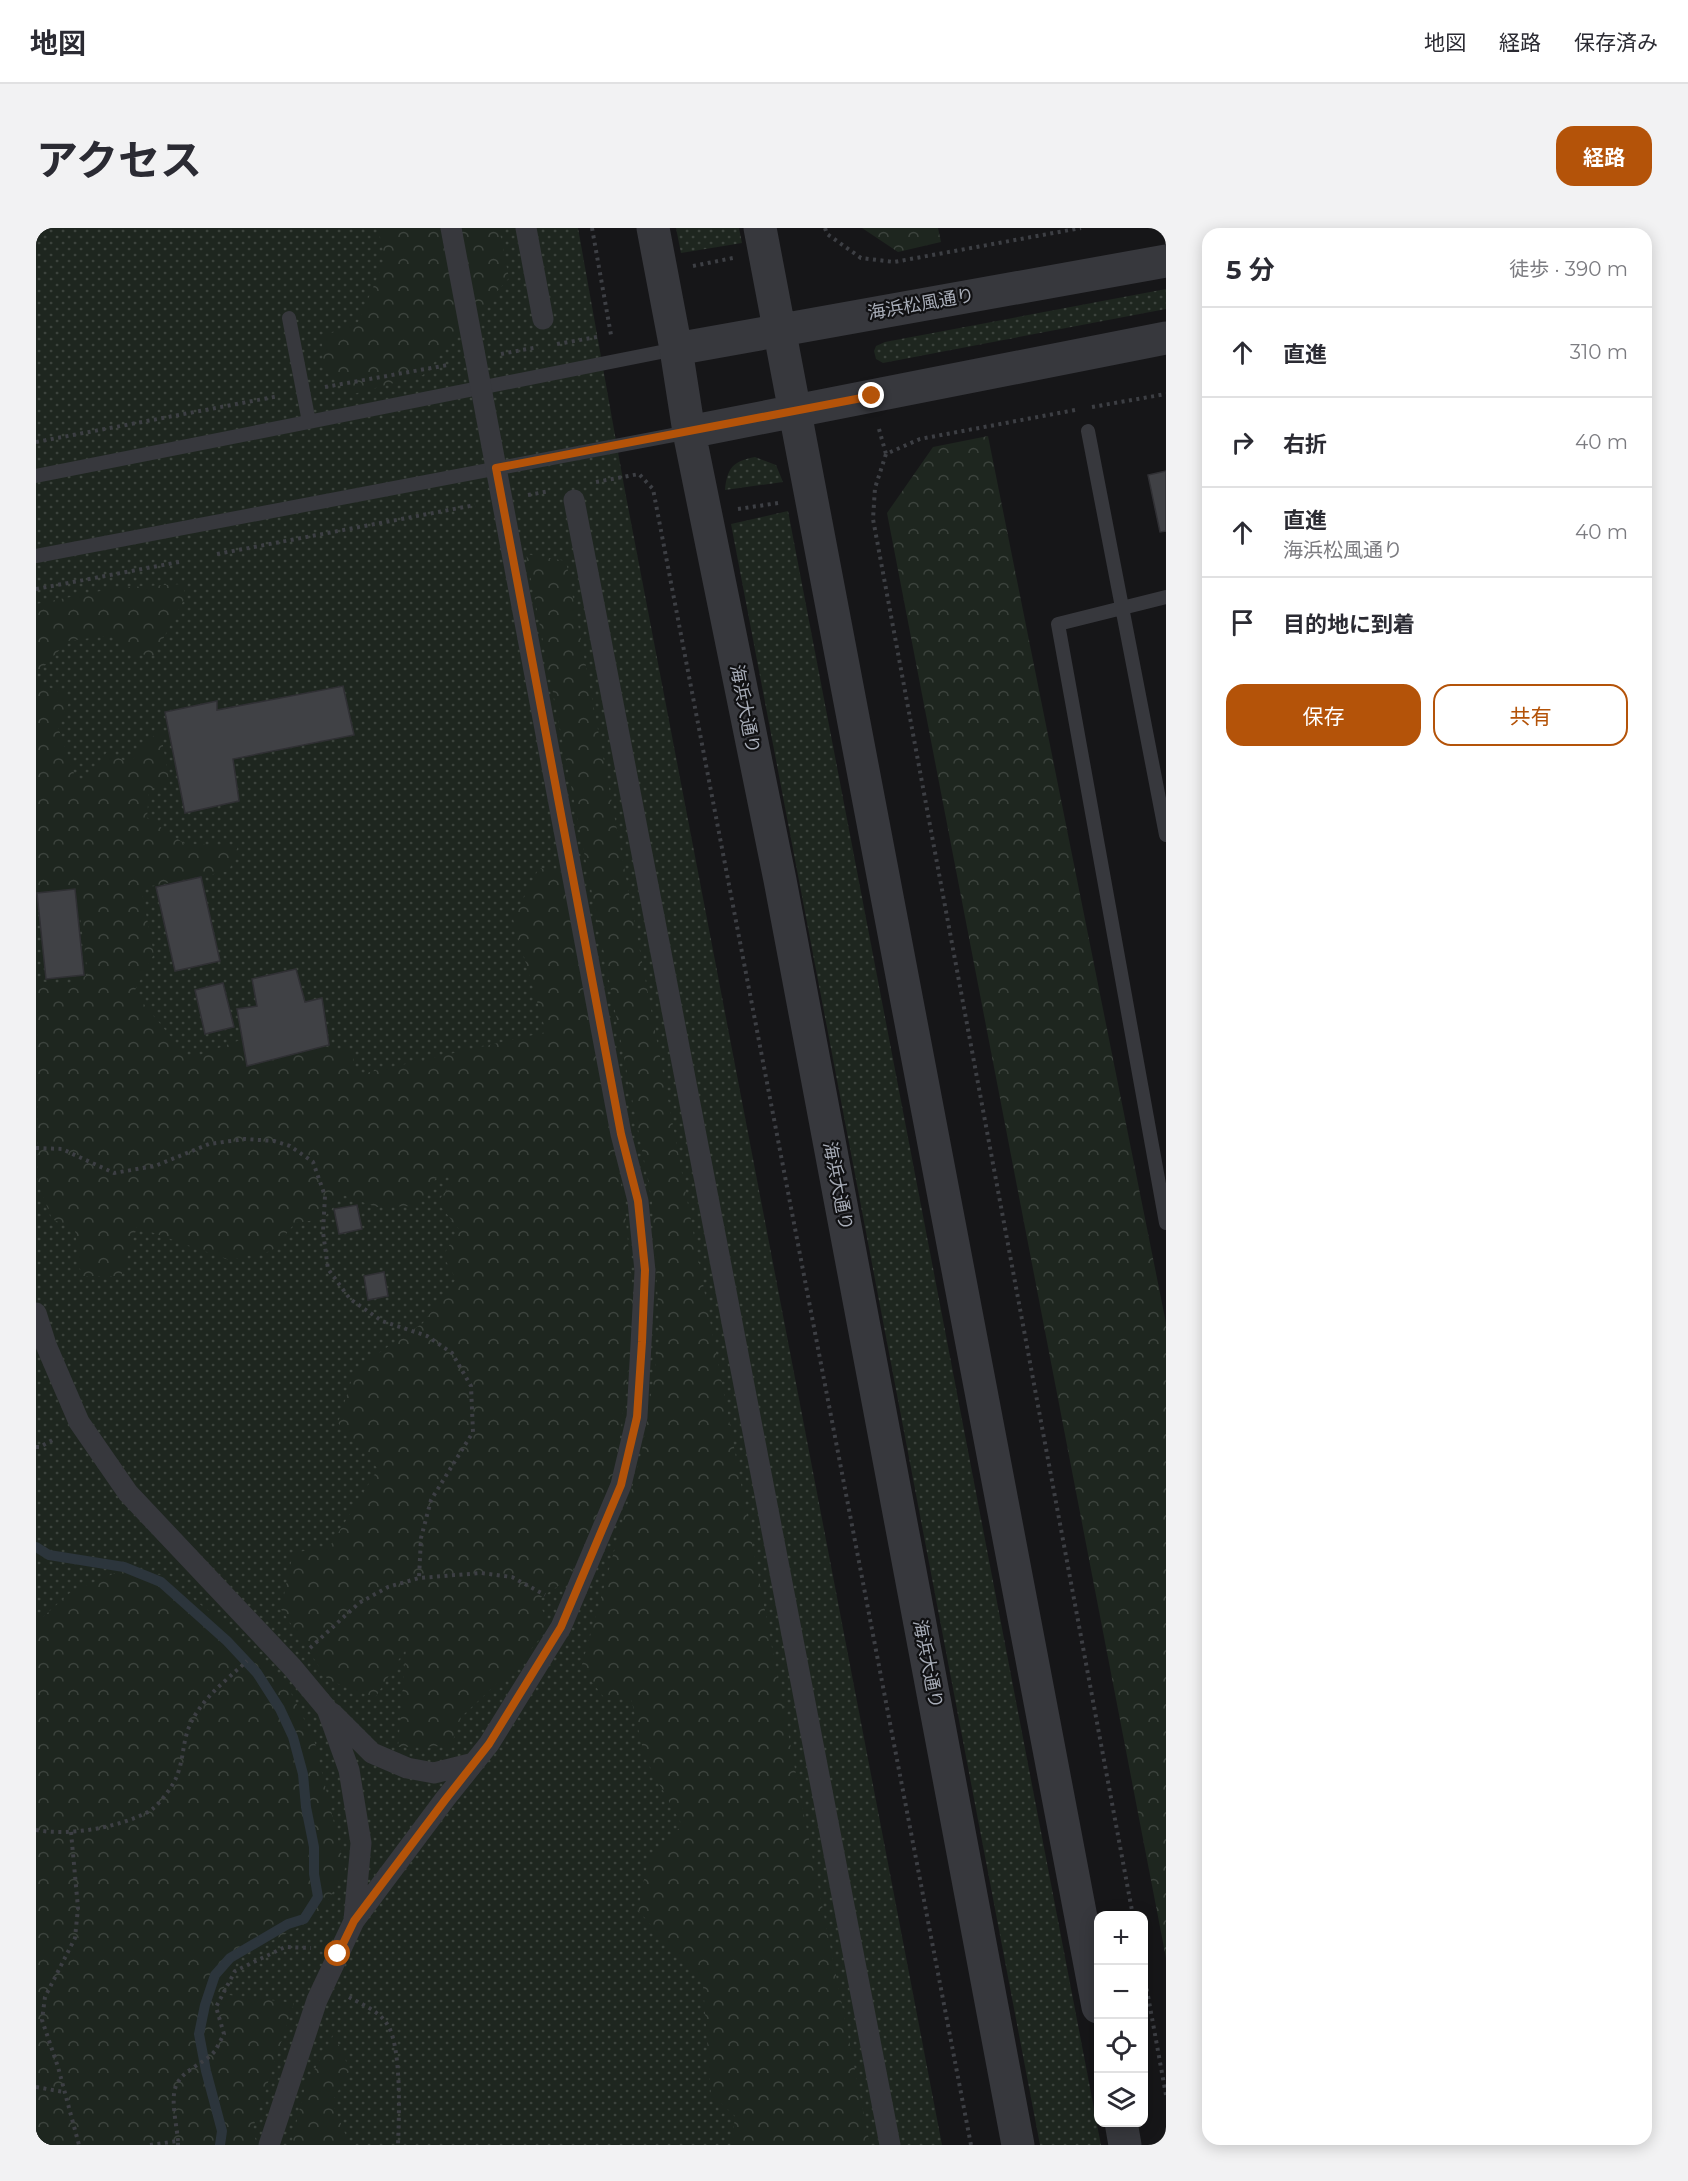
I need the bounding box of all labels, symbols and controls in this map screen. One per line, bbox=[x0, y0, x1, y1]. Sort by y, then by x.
text: 地図 bbox=[30, 26, 86, 60]
text: 地図 bbox=[1424, 30, 1466, 55]
text: 経路 bbox=[1499, 30, 1541, 55]
text: 保存済み bbox=[1574, 30, 1658, 55]
button: 経路 bbox=[1556, 126, 1652, 186]
text: アクセス bbox=[36, 134, 202, 186]
text: 5 分 bbox=[1226, 254, 1275, 286]
text: 徒歩 · 390 m bbox=[1509, 257, 1628, 281]
street label: 海浜松風通り bbox=[866, 284, 976, 324]
icon: ahead bbox=[1226, 336, 1259, 369]
text: 310 m bbox=[1570, 340, 1628, 364]
text: 直進 bbox=[1283, 341, 1327, 368]
route end bbox=[858, 382, 884, 408]
icon: right bbox=[1226, 426, 1259, 459]
text: 40 m bbox=[1575, 430, 1628, 454]
text: 右折 bbox=[1283, 431, 1327, 458]
text: 直進 bbox=[1283, 507, 1327, 534]
icon: ahead bbox=[1226, 516, 1259, 549]
text: 40 m bbox=[1575, 520, 1628, 544]
text: 海浜松風通り bbox=[1283, 538, 1403, 562]
icon: arrive bbox=[1226, 606, 1259, 639]
text: 目的地に到着 bbox=[1283, 611, 1415, 638]
street label: 海浜大通り bbox=[726, 663, 764, 755]
button: 保存 bbox=[1226, 684, 1421, 746]
button: 共有 bbox=[1433, 684, 1628, 746]
street label: 海浜大通り bbox=[819, 1140, 857, 1232]
street label: 海浜大通り bbox=[909, 1618, 947, 1710]
map controls bbox=[1094, 1911, 1148, 2127]
button: + bbox=[1094, 1911, 1148, 1965]
route start bbox=[324, 1940, 350, 1966]
button: − bbox=[1094, 1965, 1148, 2019]
button: locate bbox=[1094, 2019, 1148, 2073]
button: layers bbox=[1094, 2073, 1148, 2127]

